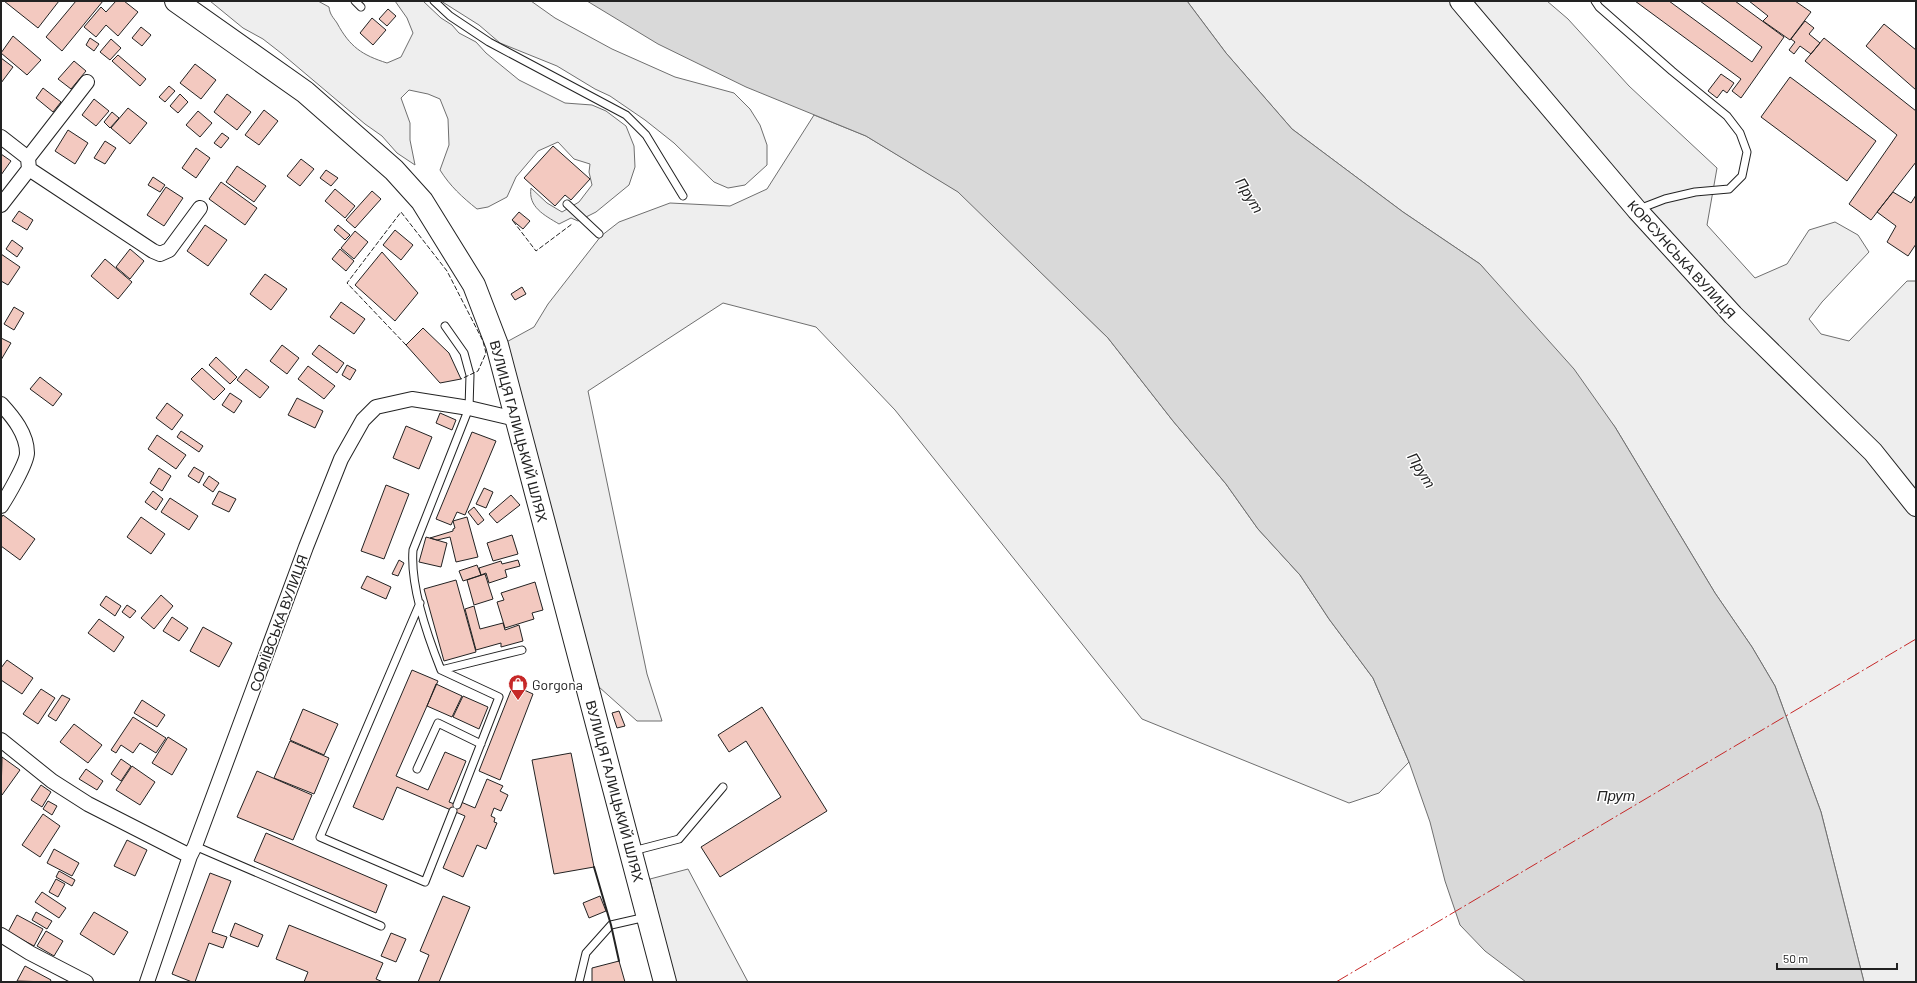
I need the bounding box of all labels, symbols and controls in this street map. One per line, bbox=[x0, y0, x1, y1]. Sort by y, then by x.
water label: Прут bbox=[1232, 174, 1268, 216]
street label: КОРСУНСЬКА ВУЛИЦЯ bbox=[1624, 196, 1740, 322]
street label: ВУЛИЦЯ ГАЛИЦЬКИЙ ШЛЯХ bbox=[487, 338, 552, 524]
water label: Прут bbox=[1404, 449, 1440, 491]
street label: СОФІЇВСЬКА ВУЛИЦЯ bbox=[245, 552, 311, 694]
shop icon: Gorgona bbox=[507, 673, 529, 701]
place label: Gorgona bbox=[532, 676, 583, 693]
street label: ВУЛИЦЯ ГАЛИЦЬКИЙ ШЛЯХ bbox=[583, 698, 648, 884]
water label: Прут bbox=[1597, 786, 1635, 804]
scale bar bbox=[1777, 945, 1897, 971]
text: 50 m bbox=[1783, 951, 1808, 965]

